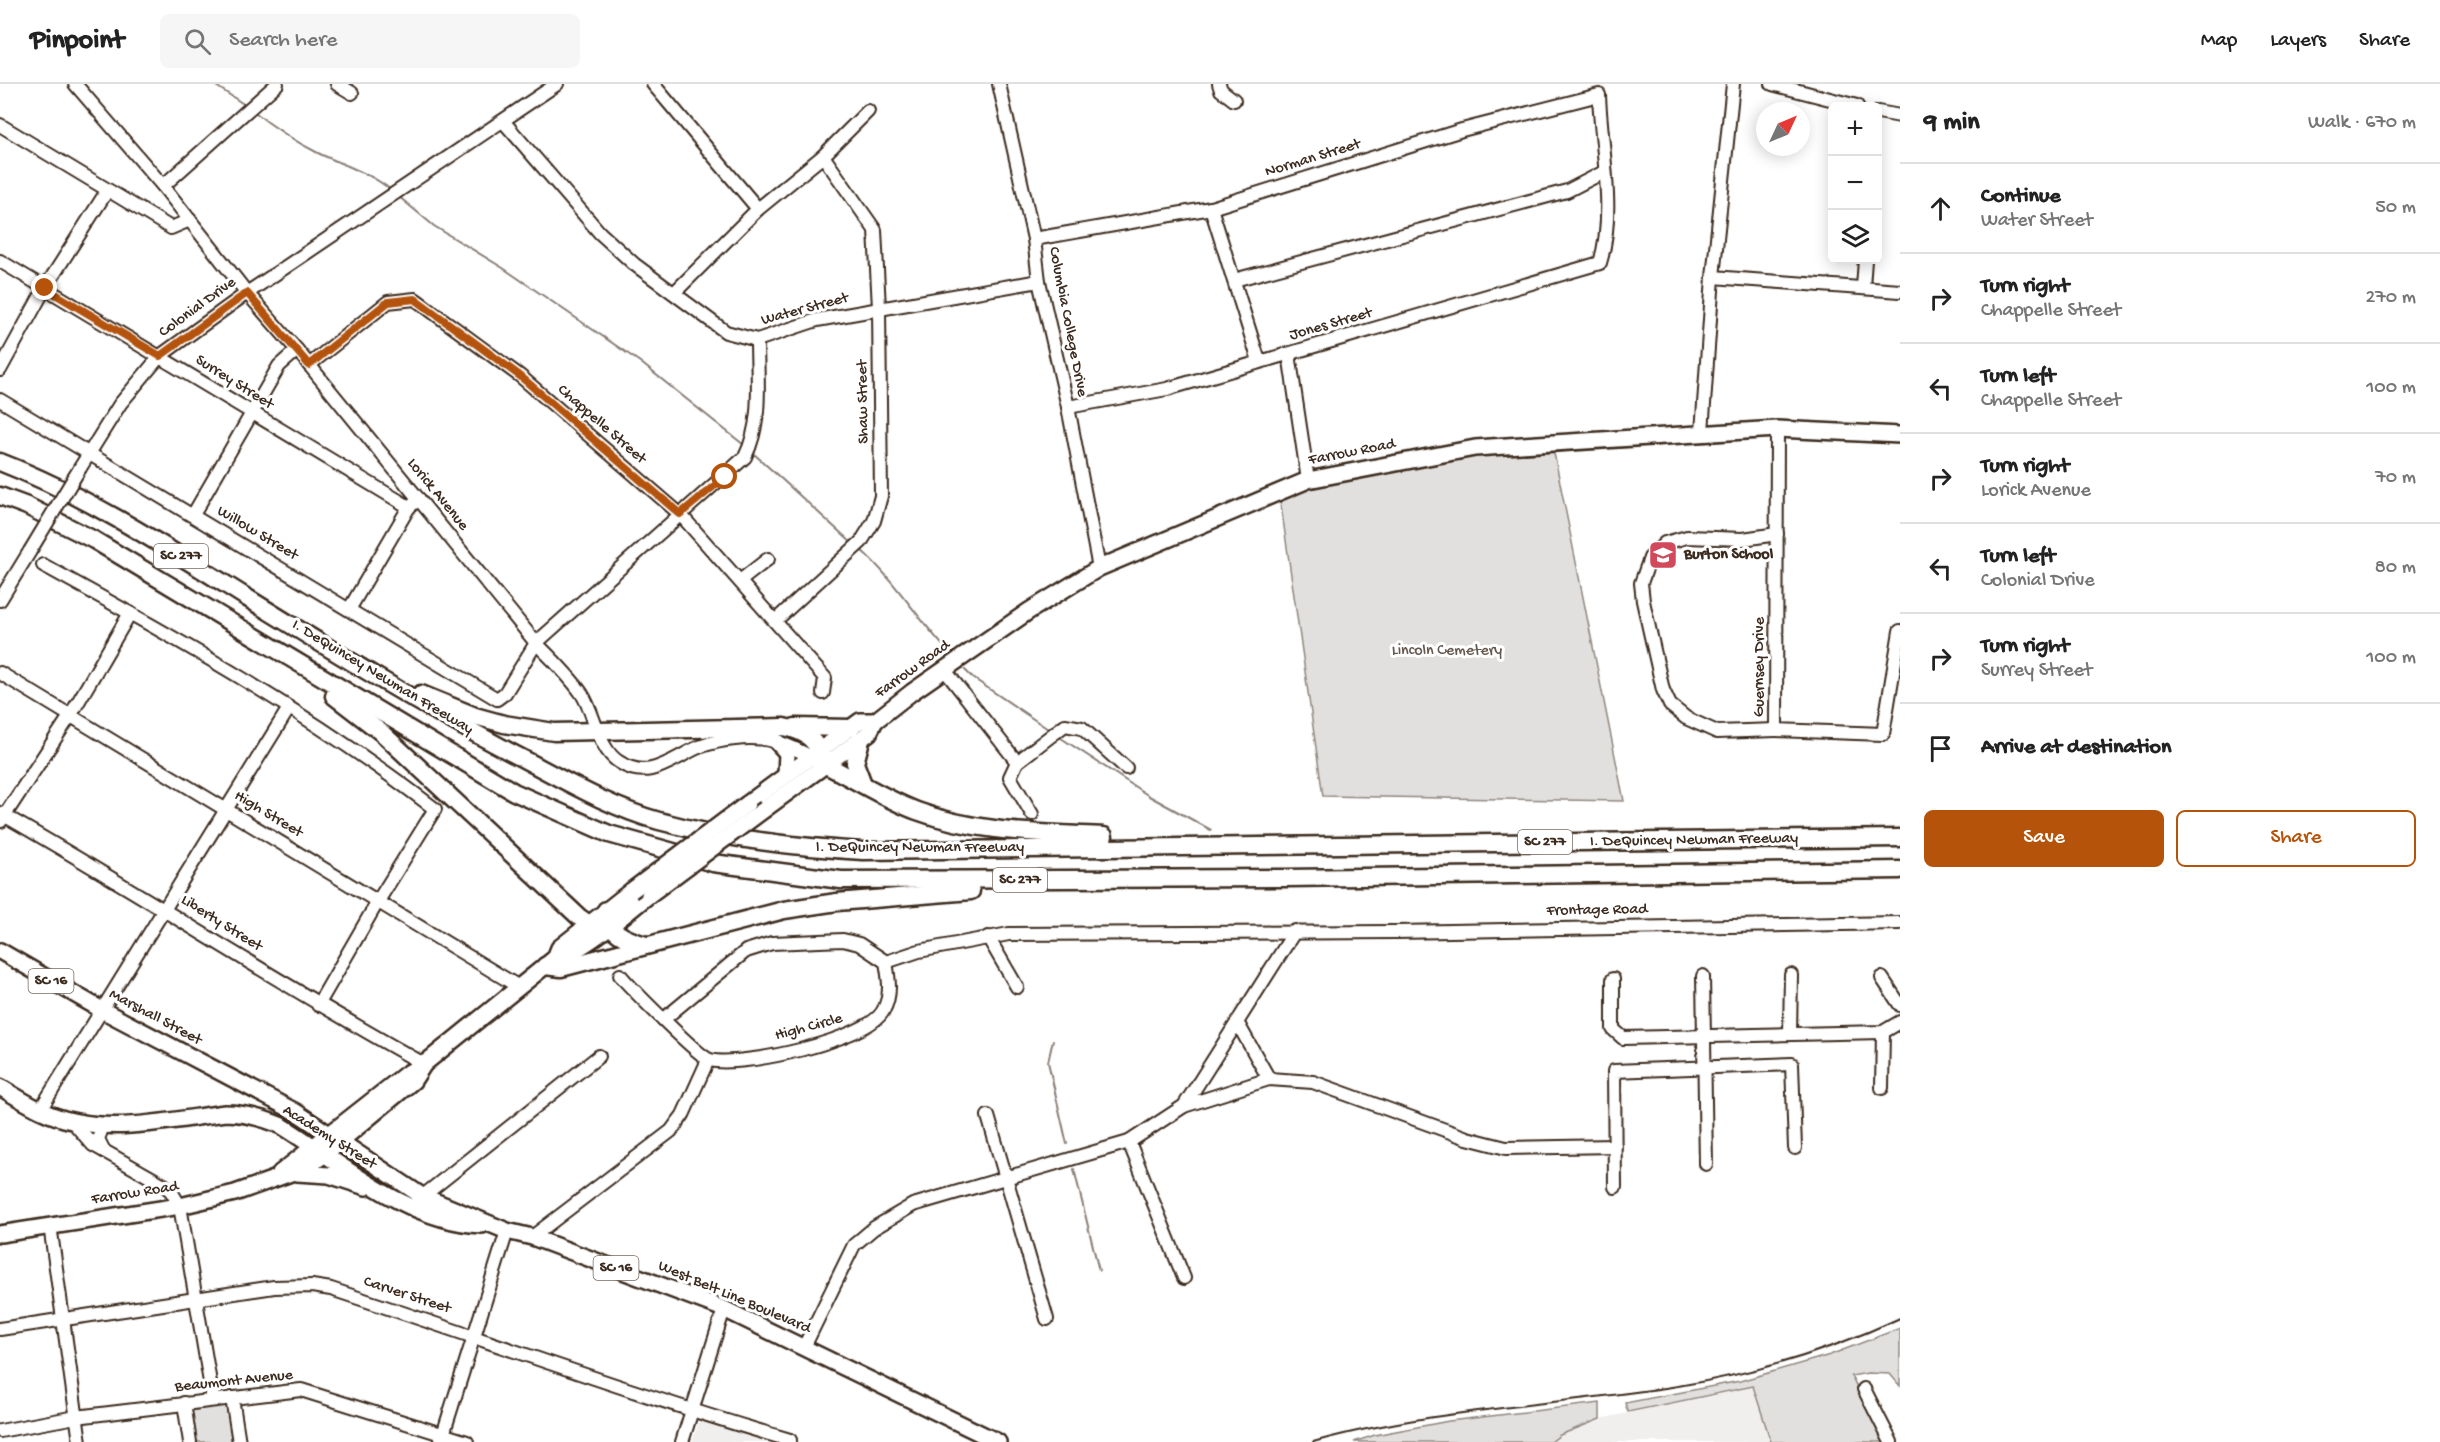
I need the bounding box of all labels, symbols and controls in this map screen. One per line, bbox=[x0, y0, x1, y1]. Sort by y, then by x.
search box bbox=[160, 14, 580, 68]
text: Pinpoint bbox=[30, 25, 124, 58]
icon: search bbox=[181, 25, 214, 58]
text: Search here bbox=[229, 28, 337, 54]
text: Map bbox=[2201, 29, 2237, 54]
text: Layers bbox=[2270, 29, 2326, 54]
text: Share bbox=[2359, 29, 2410, 54]
north arrow bbox=[1756, 102, 1810, 156]
map controls bbox=[1828, 102, 1882, 264]
button: + bbox=[1828, 102, 1882, 156]
text: 9 min bbox=[1924, 108, 1980, 139]
text: Walk · 670 m bbox=[2308, 112, 2416, 135]
street label: Norman Street bbox=[1263, 135, 1364, 183]
button: − bbox=[1828, 156, 1882, 210]
text: Continue bbox=[1981, 184, 2061, 210]
icon: ahead bbox=[1924, 192, 1957, 225]
text: 50 m bbox=[2375, 197, 2416, 220]
button: layers bbox=[1828, 210, 1882, 264]
text: Water Street bbox=[1981, 210, 2093, 233]
street label: Columbia College Drive bbox=[1043, 245, 1091, 399]
street label: Colonial Drive bbox=[156, 273, 241, 342]
route end bbox=[31, 274, 57, 300]
text: Turn right bbox=[1981, 274, 2069, 300]
icon: right bbox=[1924, 282, 1957, 315]
text: 270 m bbox=[2366, 287, 2416, 310]
street label: Water Street bbox=[759, 289, 852, 331]
text: Chappelle Street bbox=[1981, 300, 2121, 323]
street label: Jones Street bbox=[1288, 304, 1376, 346]
street label: Surrey Street bbox=[191, 351, 278, 415]
street label: Shaw Street bbox=[854, 358, 874, 444]
text: Turn left bbox=[1981, 364, 2055, 390]
icon: left bbox=[1924, 372, 1957, 405]
text: 100 m bbox=[2366, 377, 2416, 400]
street label: Chappelle Street bbox=[553, 381, 651, 470]
text: Chappelle Street bbox=[1981, 390, 2121, 413]
street label: Farrow Road bbox=[1306, 435, 1399, 471]
text: Turn right bbox=[1981, 454, 2069, 480]
street label: Lorick Avenue bbox=[402, 455, 472, 536]
icon: right bbox=[1924, 462, 1957, 495]
route start bbox=[711, 463, 737, 489]
text: 70 m bbox=[2375, 467, 2416, 490]
text: Lorick Avenue bbox=[1981, 480, 2091, 503]
street label: Willow Street bbox=[213, 502, 302, 566]
school or university icon: Burton School bbox=[1647, 539, 1679, 571]
road number: SC 277 bbox=[154, 544, 208, 568]
text: Turn left bbox=[1981, 544, 2055, 570]
place label: Burton School bbox=[1683, 546, 1774, 565]
icon: left bbox=[1924, 552, 1957, 585]
text: 80 m bbox=[2375, 557, 2416, 580]
text: Colonial Drive bbox=[1981, 570, 2095, 593]
street label: I. DeQuincey Newman Freeway bbox=[288, 616, 476, 740]
street label: Guernsey Drive bbox=[1751, 616, 1770, 717]
text: Turn right bbox=[1981, 634, 2069, 660]
street label: Farrow Road bbox=[871, 636, 955, 704]
park label: Lincoln Cemetery bbox=[1392, 642, 1502, 661]
icon: right bbox=[1924, 642, 1957, 675]
text: 100 m bbox=[2366, 647, 2416, 670]
text: Surrey Street bbox=[1981, 660, 2092, 683]
icon: arrive bbox=[1924, 732, 1957, 765]
text: Arrive at destination bbox=[1981, 735, 2171, 761]
street label: High Street bbox=[230, 787, 307, 844]
button: Save bbox=[1924, 810, 2164, 867]
button: Share bbox=[2176, 810, 2416, 867]
road number: SC 277 bbox=[1518, 830, 1572, 854]
street label: I. DeQuincey Newman Freeway bbox=[1590, 830, 1798, 852]
street label: I. DeQuincey Newman Freeway bbox=[816, 839, 1024, 858]
road number: SC 277 bbox=[993, 868, 1047, 892]
street label: Liberty Street bbox=[177, 891, 267, 957]
street label: Frontage Road bbox=[1545, 901, 1649, 921]
road number: SC 16 bbox=[28, 969, 74, 993]
street label: Marshall Street bbox=[105, 986, 206, 1051]
street label: High Circle bbox=[773, 1010, 846, 1046]
street label: Academy Street bbox=[279, 1102, 381, 1175]
street label: Farrow Road bbox=[89, 1177, 181, 1210]
road number: SC 16 bbox=[594, 1256, 638, 1280]
street label: West Belt Line Boulevard bbox=[655, 1257, 815, 1339]
street label: Carver Street bbox=[361, 1273, 454, 1319]
street label: Beaumont Avenue bbox=[173, 1366, 295, 1398]

